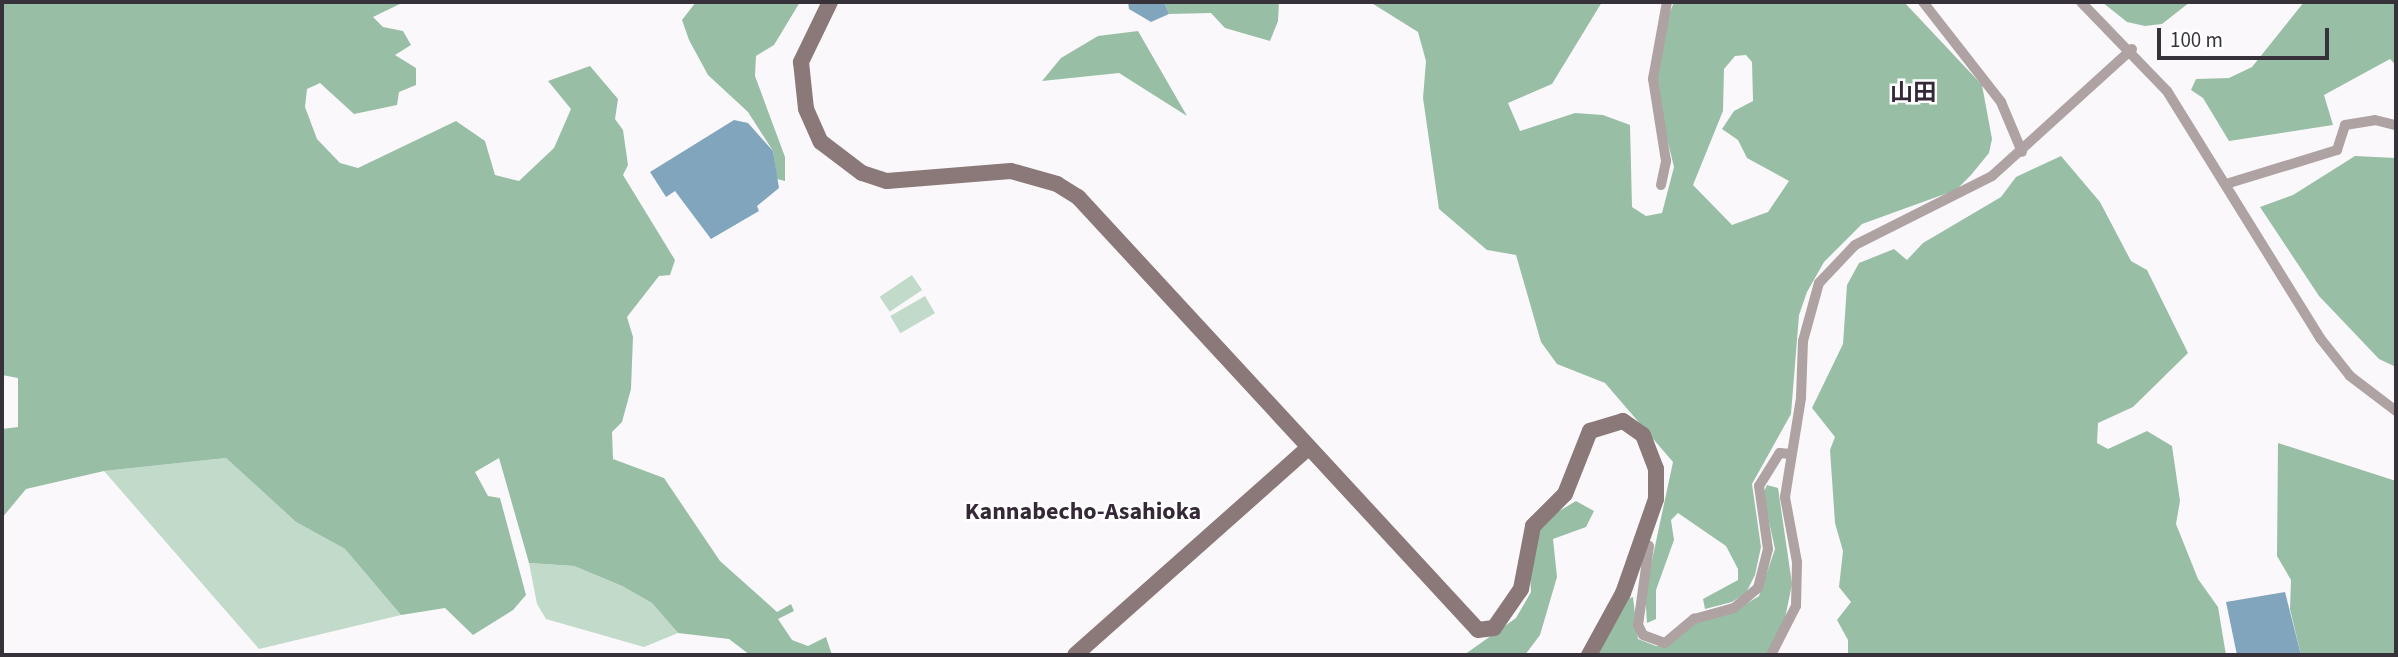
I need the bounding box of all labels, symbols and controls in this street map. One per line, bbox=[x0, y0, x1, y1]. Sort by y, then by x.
scale bar bbox=[2160, 14, 2332, 58]
text: 100 m bbox=[2170, 25, 2223, 55]
district label: 山田 bbox=[1890, 79, 1936, 107]
district label: Kannabecho-Asahioka bbox=[965, 498, 1201, 526]

